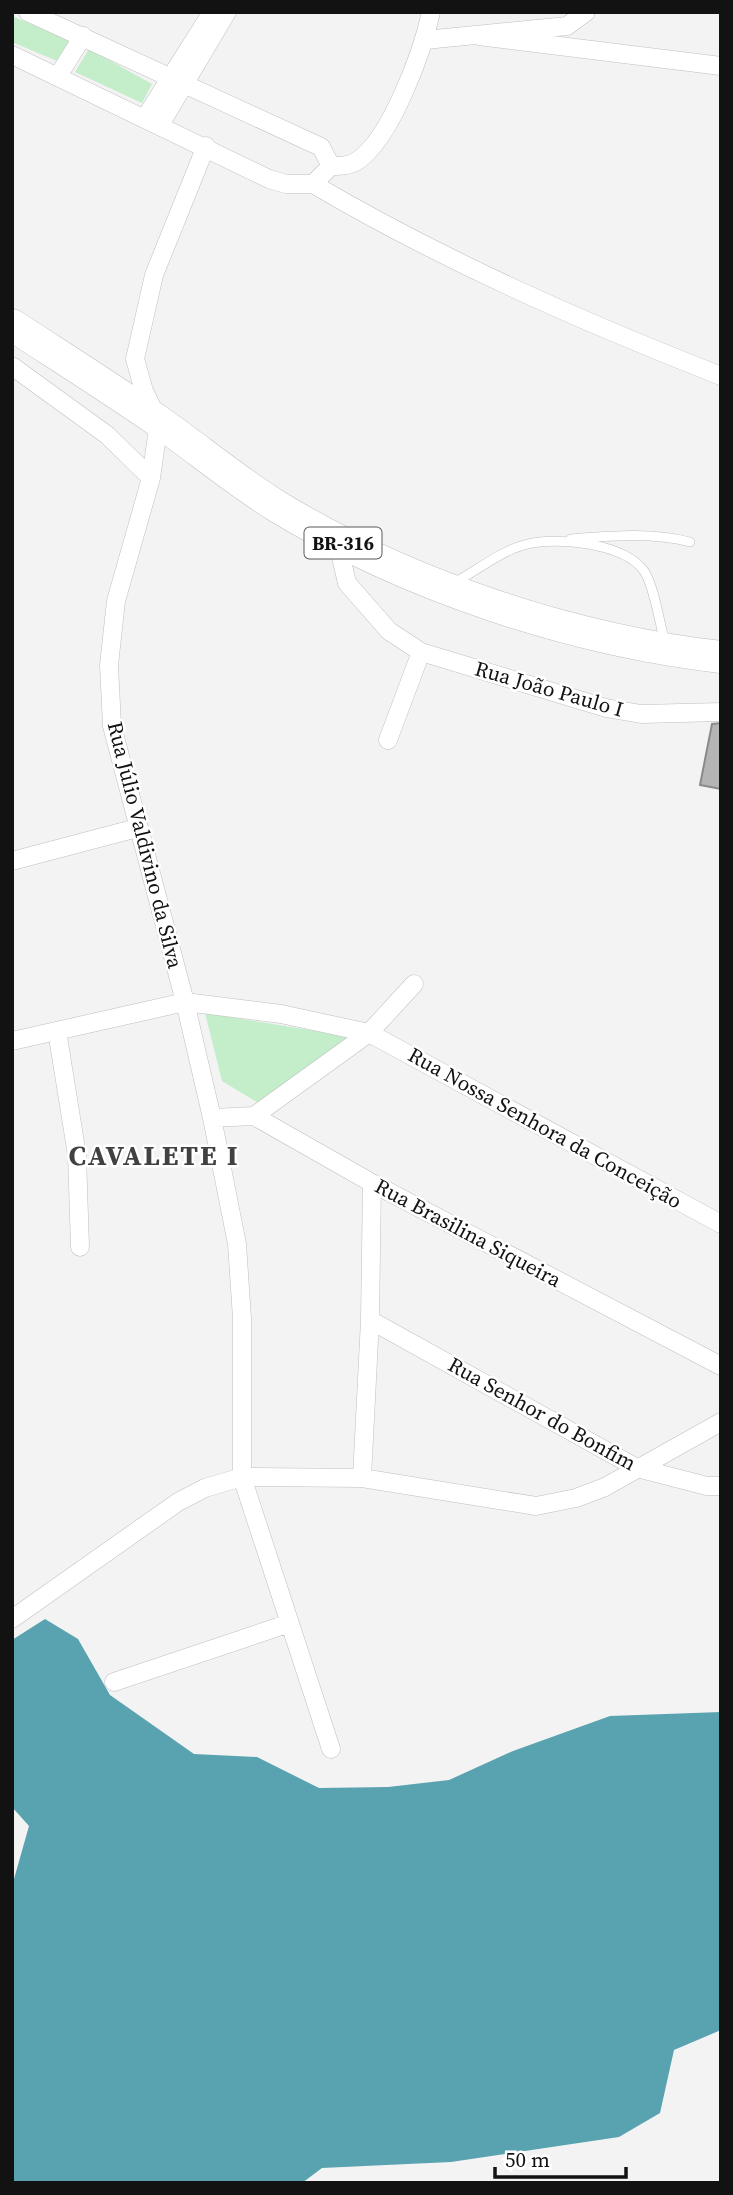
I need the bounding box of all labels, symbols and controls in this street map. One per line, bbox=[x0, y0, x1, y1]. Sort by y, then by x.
road number: BR-316 bbox=[304, 528, 382, 558]
street label: Rua João Paulo I bbox=[472, 653, 627, 724]
street label: Rua Júlio Valdivino da Silva bbox=[101, 718, 190, 972]
street label: Rua Nossa Senhora da Conceição bbox=[403, 1040, 687, 1215]
district label: CAVALETE I bbox=[68, 1136, 240, 1174]
street label: Rua Brasilina Siqueira bbox=[370, 1171, 567, 1294]
street label: Rua Senhor do Bonfim bbox=[443, 1350, 642, 1477]
scale bar bbox=[495, 2136, 626, 2180]
text: 50 m bbox=[505, 2145, 550, 2174]

